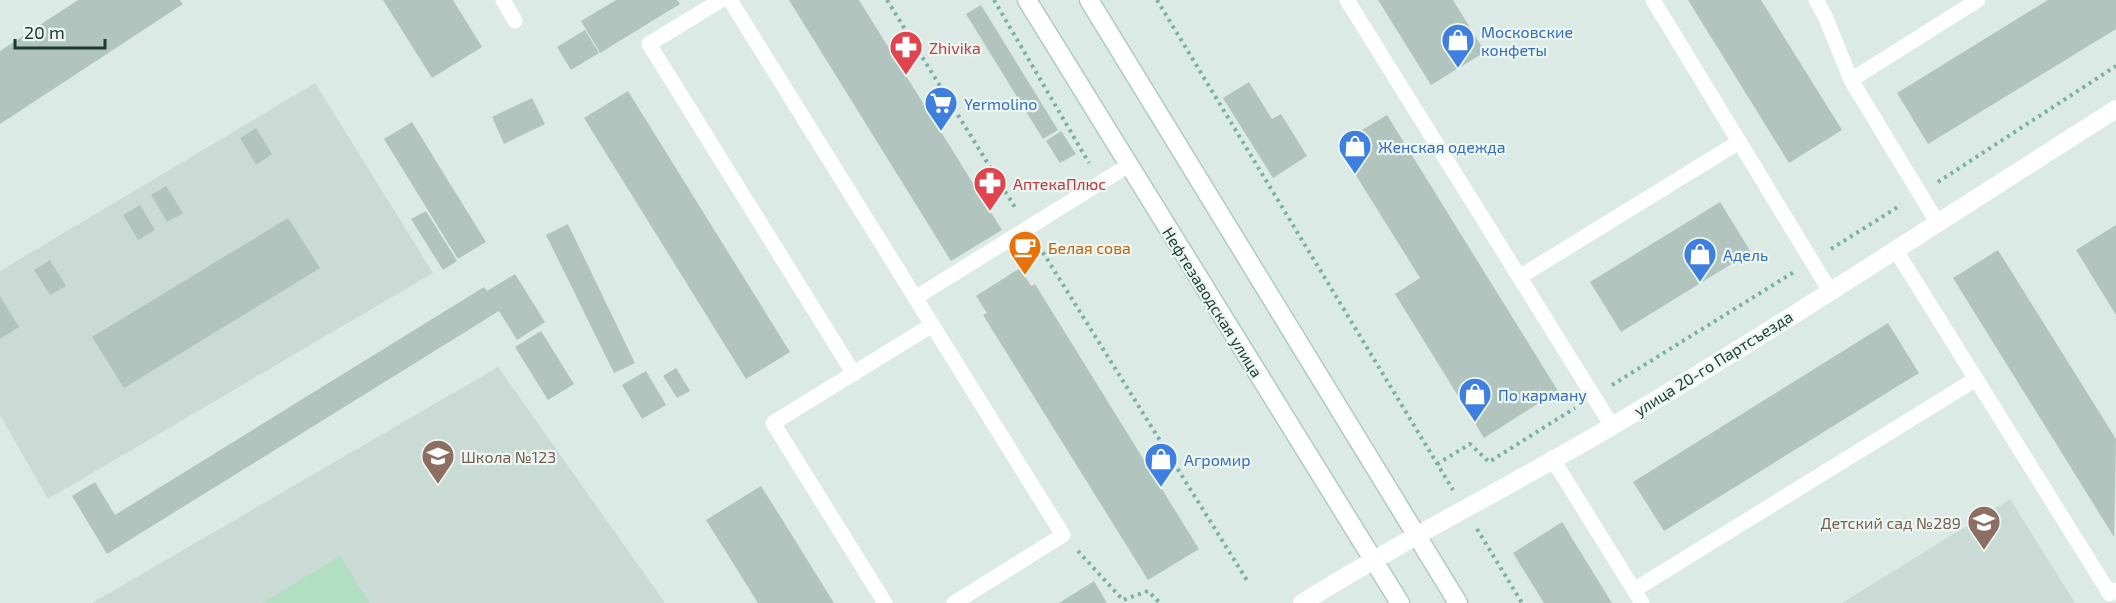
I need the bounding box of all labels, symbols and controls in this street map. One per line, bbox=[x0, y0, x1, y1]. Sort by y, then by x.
scale bar bbox=[15, 12, 105, 50]
text: 20 m bbox=[24, 21, 65, 43]
shop icon: Московские конфеты bbox=[1440, 22, 1476, 69]
place label: Московские конфеты bbox=[1481, 22, 1573, 59]
pharmacy icon: Zhivika bbox=[888, 29, 924, 76]
place label: Zhivika bbox=[929, 38, 981, 57]
supermarket icon: Yermolino bbox=[923, 85, 959, 132]
place label: Yermolino bbox=[964, 94, 1037, 113]
shop icon: Женская одежда bbox=[1337, 128, 1373, 175]
place label: Женская одежда bbox=[1378, 137, 1506, 156]
pharmacy icon: АптекаПлюс bbox=[972, 165, 1008, 212]
place label: АптекаПлюс bbox=[1013, 174, 1106, 193]
street label: Нефтезаводская улица bbox=[1158, 223, 1267, 381]
cafe icon: Белая сова bbox=[1007, 229, 1043, 276]
shop icon: Адель bbox=[1682, 236, 1718, 283]
place label: Белая сова bbox=[1048, 238, 1131, 257]
place label: Адель bbox=[1723, 245, 1768, 264]
street label: улица 20-го Партсъезда bbox=[1630, 306, 1796, 420]
shop icon: По карману bbox=[1457, 376, 1493, 423]
place label: По карману bbox=[1498, 385, 1587, 405]
school or university icon: Школа №123 bbox=[420, 438, 456, 485]
shop icon: Агромир bbox=[1143, 441, 1179, 488]
place label: Школа №123 bbox=[461, 447, 556, 466]
place label: Агромир bbox=[1184, 450, 1251, 469]
school or university icon: Детский сад №289 bbox=[1966, 504, 2002, 551]
place label: Детский сад №289 bbox=[1820, 513, 1961, 532]

